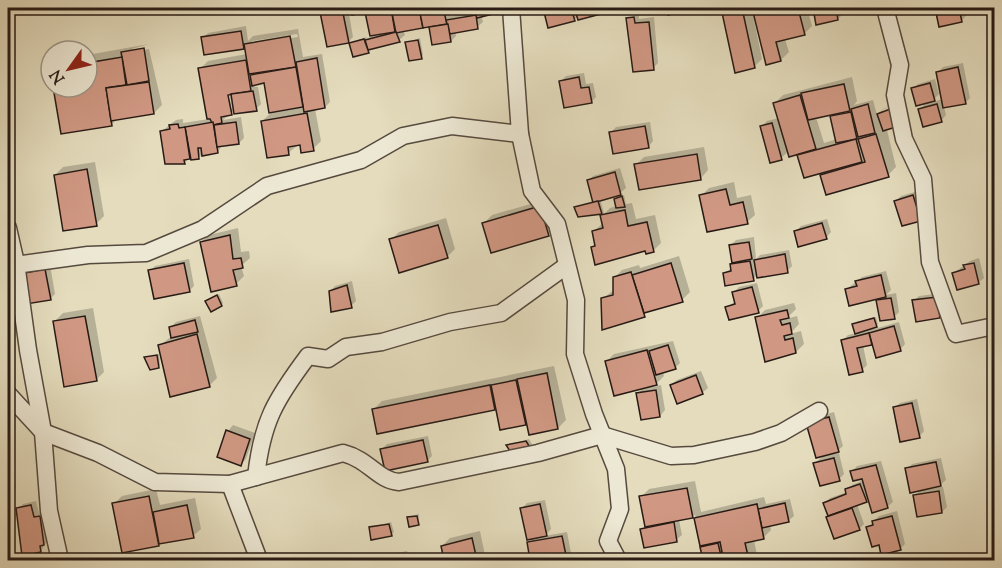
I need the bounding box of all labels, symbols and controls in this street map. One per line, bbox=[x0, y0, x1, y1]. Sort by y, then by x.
north arrow bbox=[39, 39, 99, 99]
text: N bbox=[45, 64, 72, 88]

